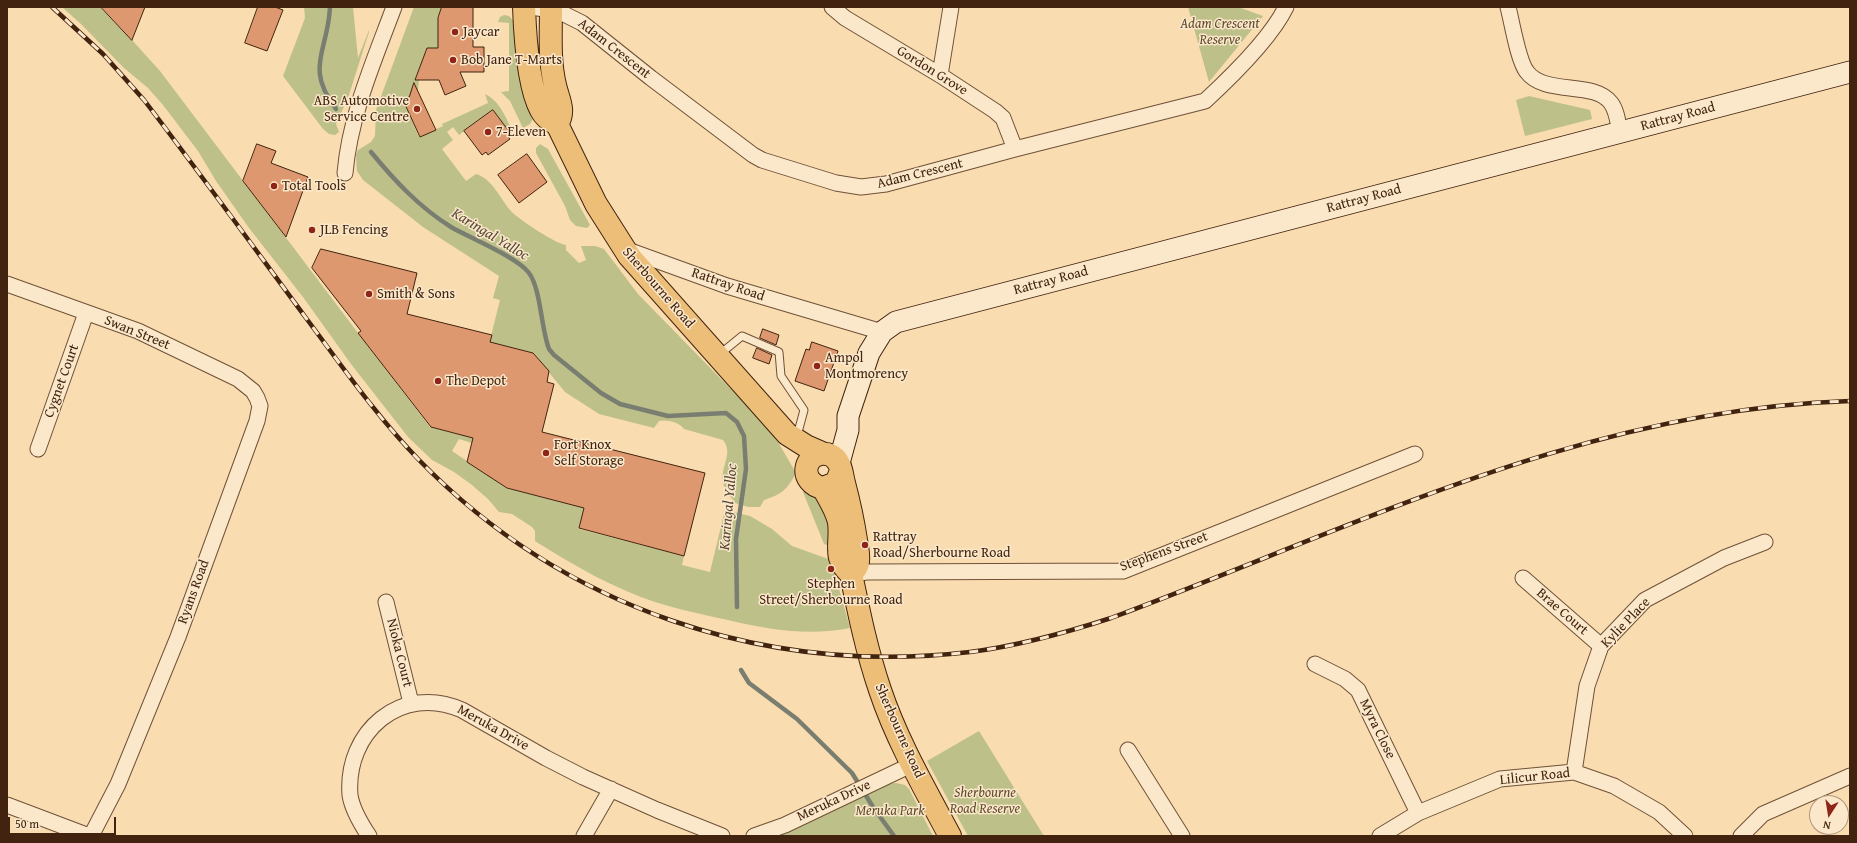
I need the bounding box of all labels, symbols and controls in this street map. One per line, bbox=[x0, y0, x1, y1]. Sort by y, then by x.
street label: Adam Crescent bbox=[574, 15, 654, 83]
park label: Adam Crescent Reserve bbox=[1180, 16, 1260, 48]
place label: Jaycar bbox=[463, 24, 500, 40]
marker: Jaycar bbox=[450, 27, 460, 37]
street label: Gordon Grove bbox=[893, 43, 971, 99]
place label: Bob Jane T-Marts bbox=[461, 52, 562, 68]
marker: Bob Jane T-Marts bbox=[448, 55, 458, 65]
place label: ABS Automotive Service Centre bbox=[314, 93, 409, 126]
street label: Rattray Road bbox=[1639, 99, 1717, 135]
marker: ABS Automotive Service Centre bbox=[412, 104, 422, 114]
place label: 7-Eleven bbox=[496, 124, 546, 140]
marker: 7-Eleven bbox=[483, 127, 493, 137]
street label: Adam Crescent bbox=[875, 155, 965, 193]
place label: Total Tools bbox=[282, 178, 346, 194]
marker: Total Tools bbox=[269, 181, 279, 191]
street label: Rattray Road bbox=[1325, 181, 1403, 217]
water label: Karingal Yalloc bbox=[448, 205, 532, 265]
place label: JLB Fencing bbox=[320, 222, 388, 238]
marker: JLB Fencing bbox=[307, 225, 317, 235]
street label: Sherbourne Road bbox=[618, 244, 698, 332]
street label: Rattray Road bbox=[1012, 263, 1090, 299]
street label: Rattray Road bbox=[689, 265, 767, 305]
place label: Smith & Sons bbox=[377, 286, 455, 302]
marker: Smith & Sons bbox=[364, 289, 374, 299]
street label: Swan Street bbox=[102, 312, 172, 354]
street label: Cygnet Court bbox=[41, 342, 83, 420]
place label: Ampol Montmorency bbox=[825, 350, 908, 382]
marker: Ampol Montmorency bbox=[812, 361, 822, 371]
place label: The Depot bbox=[446, 373, 506, 389]
marker: The Depot bbox=[433, 376, 443, 386]
place label: Fort Knox Self Storage bbox=[554, 437, 624, 470]
marker: Fort Knox Self Storage bbox=[541, 448, 551, 458]
water label: Karingal Yalloc bbox=[716, 463, 742, 551]
street label: Stephens Street bbox=[1118, 528, 1210, 576]
place label: Rattray Road/Sherbourne Road bbox=[873, 529, 1010, 562]
marker: Rattray Road/Sherbourne Road bbox=[860, 540, 870, 550]
street label: Ryans Road bbox=[175, 558, 213, 626]
marker: Stephen Street/Sherbourne Road bbox=[826, 564, 836, 574]
place label: Stephen Street/Sherbourne Road bbox=[759, 576, 903, 608]
street label: Brae Court bbox=[1533, 585, 1591, 639]
street label: Kylie Place bbox=[1598, 594, 1654, 652]
street label: Nioka Court bbox=[382, 617, 416, 689]
street label: Sherbourne Road bbox=[871, 681, 927, 781]
street label: Myra Close bbox=[1355, 696, 1399, 762]
street label: Meruka Drive bbox=[454, 701, 532, 755]
street label: Lilicur Road bbox=[1499, 765, 1571, 789]
street label: Meruka Drive bbox=[794, 777, 874, 825]
park label: Sherbourne Road Reserve bbox=[950, 785, 1020, 818]
north arrow bbox=[1809, 795, 1849, 835]
park label: Meruka Park bbox=[855, 803, 925, 819]
scale bar bbox=[10, 809, 118, 835]
text: 50 m bbox=[15, 815, 39, 832]
text: N bbox=[1821, 817, 1832, 834]

